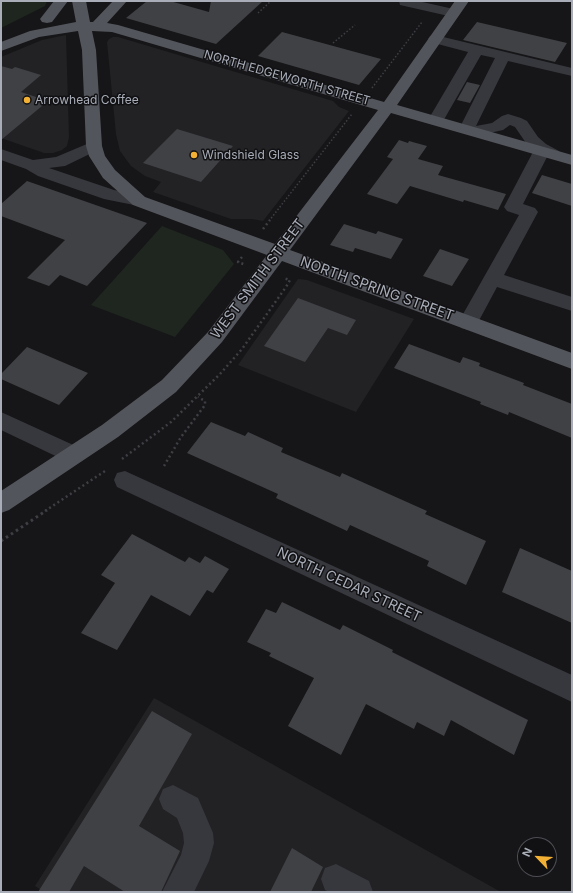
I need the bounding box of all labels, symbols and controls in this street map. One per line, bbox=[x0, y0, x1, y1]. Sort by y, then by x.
street label: NORTH EDGEWORTH STREET bbox=[202, 47, 372, 109]
place label: Arrowhead Coffee bbox=[35, 93, 139, 107]
marker: Arrowhead Coffee bbox=[22, 95, 32, 105]
place label: Windshield Glass bbox=[202, 148, 299, 162]
marker: Windshield Glass bbox=[189, 150, 199, 160]
street label: WEST SMITH STREET bbox=[207, 216, 309, 342]
street label: NORTH SPRING STREET bbox=[298, 253, 456, 325]
street label: NORTH CEDAR STREET bbox=[274, 544, 424, 626]
north arrow bbox=[517, 837, 557, 877]
text: N bbox=[519, 846, 535, 859]

